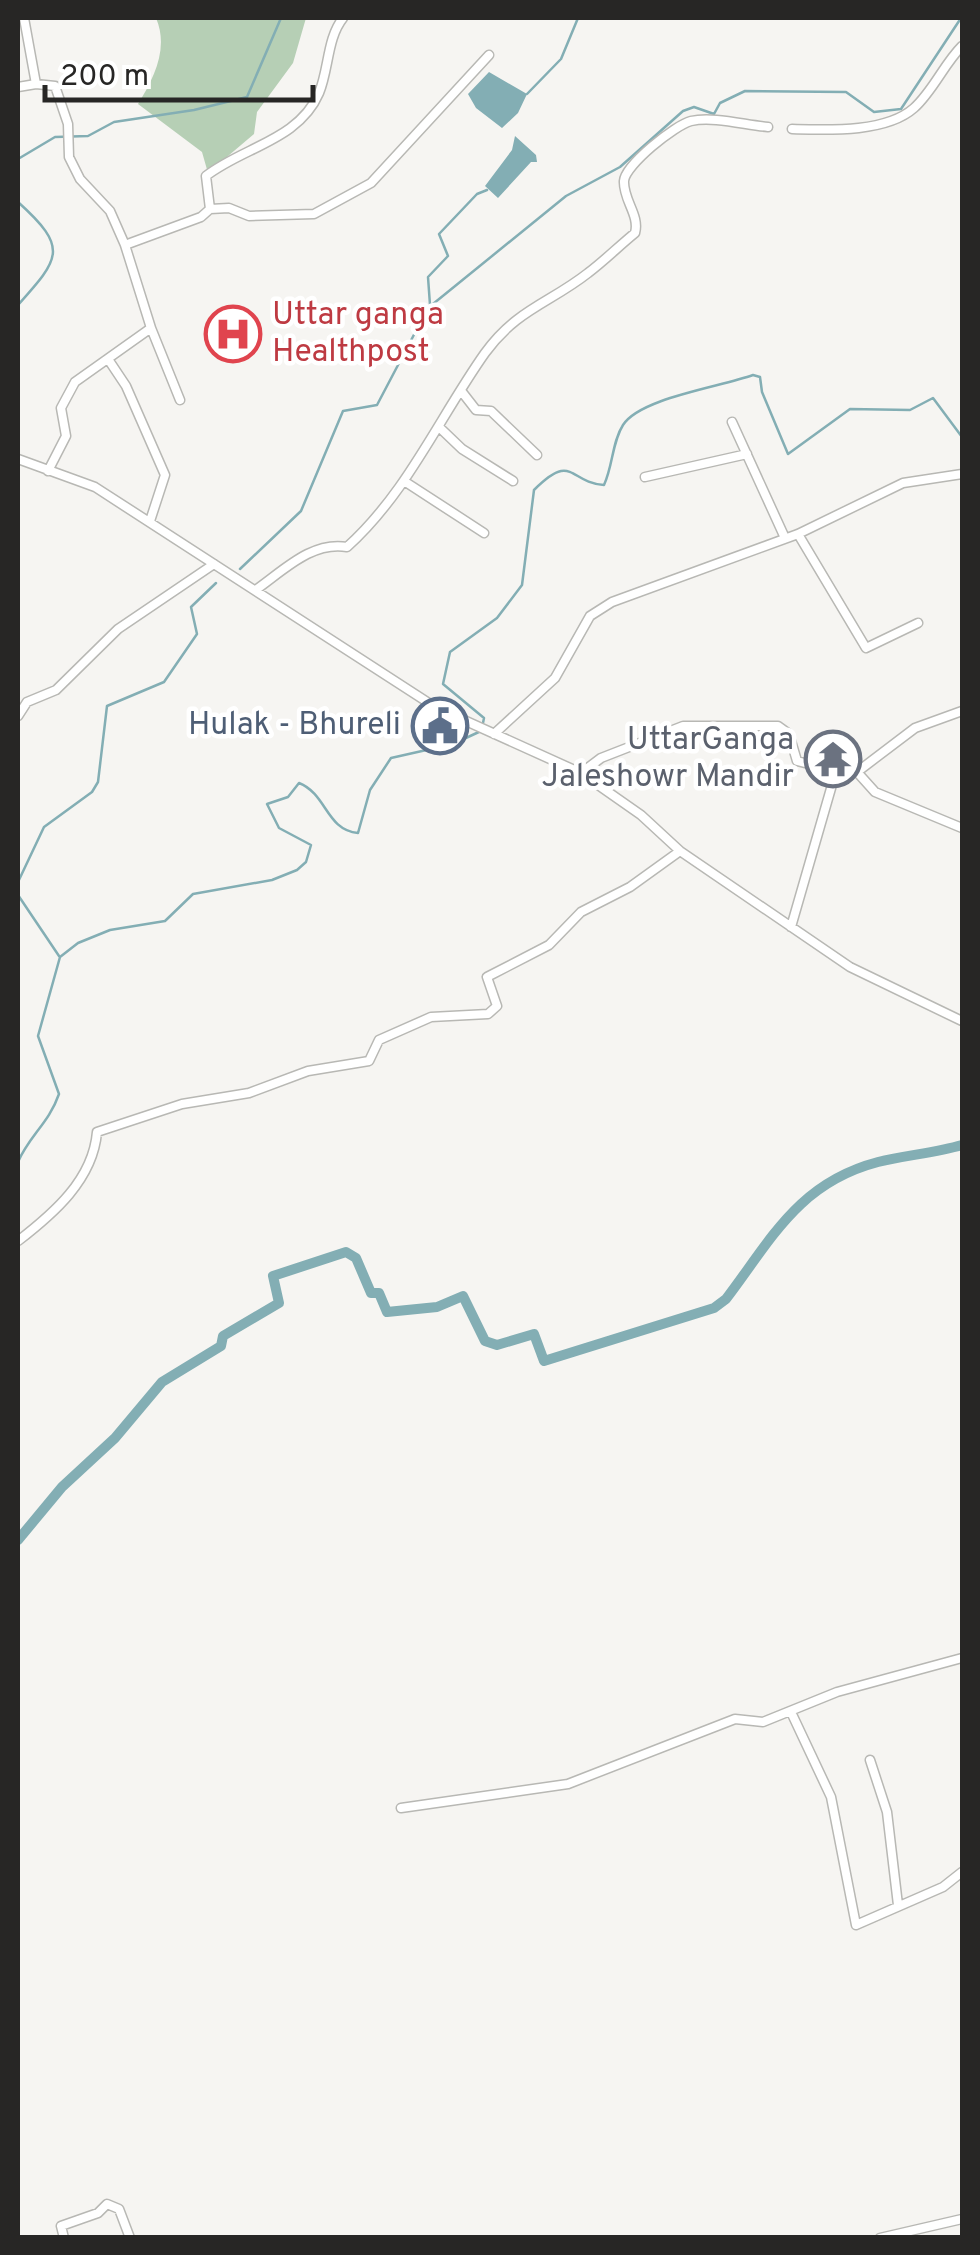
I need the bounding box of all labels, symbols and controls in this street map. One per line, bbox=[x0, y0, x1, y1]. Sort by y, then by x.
scale bar bbox=[45, 40, 312, 102]
text: 200 m bbox=[60, 59, 149, 96]
place label: Uttar ganga Healthpost bbox=[272, 296, 444, 373]
hospital icon: Uttar ganga Healthpost bbox=[203, 304, 263, 364]
public building icon: Hulak - Bhureli bbox=[410, 696, 470, 756]
place label: Hulak - Bhureli bbox=[188, 706, 401, 746]
place label: UttarGanga Jaleshowr Mandir bbox=[541, 721, 794, 798]
temple icon: UttarGanga Jaleshowr Mandir bbox=[803, 729, 863, 789]

